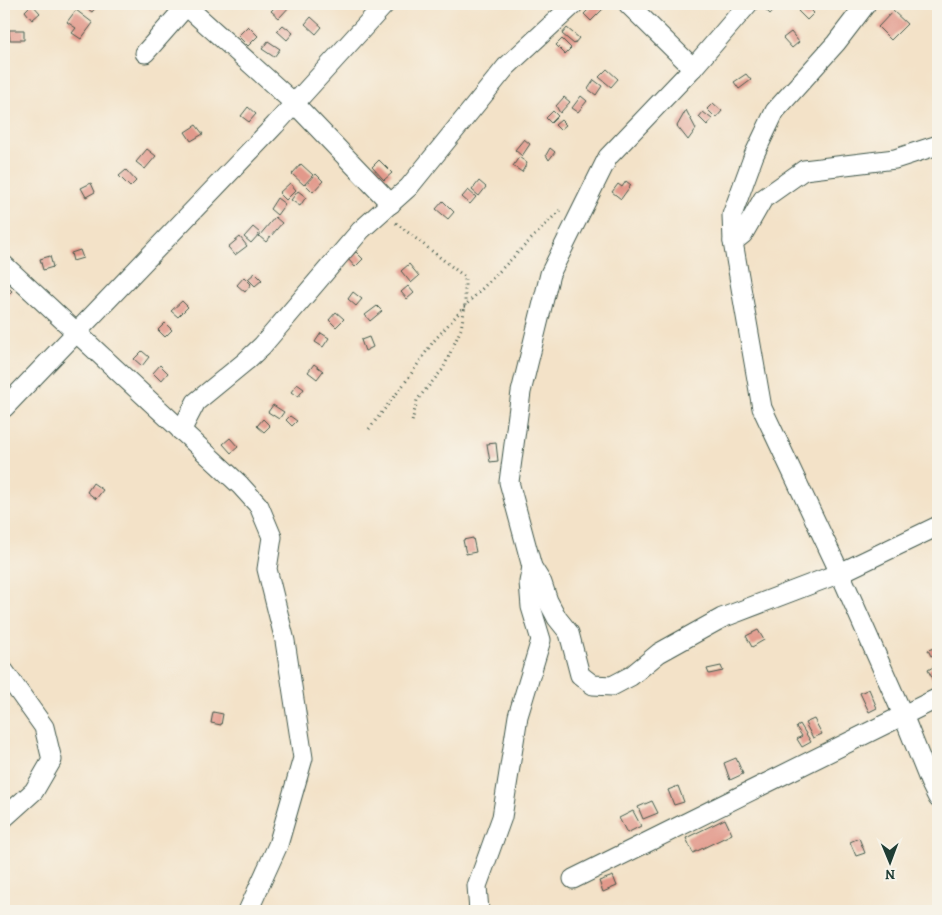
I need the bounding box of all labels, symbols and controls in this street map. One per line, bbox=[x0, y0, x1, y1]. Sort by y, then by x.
north arrow bbox=[864, 838, 914, 888]
text: N bbox=[885, 865, 895, 884]

